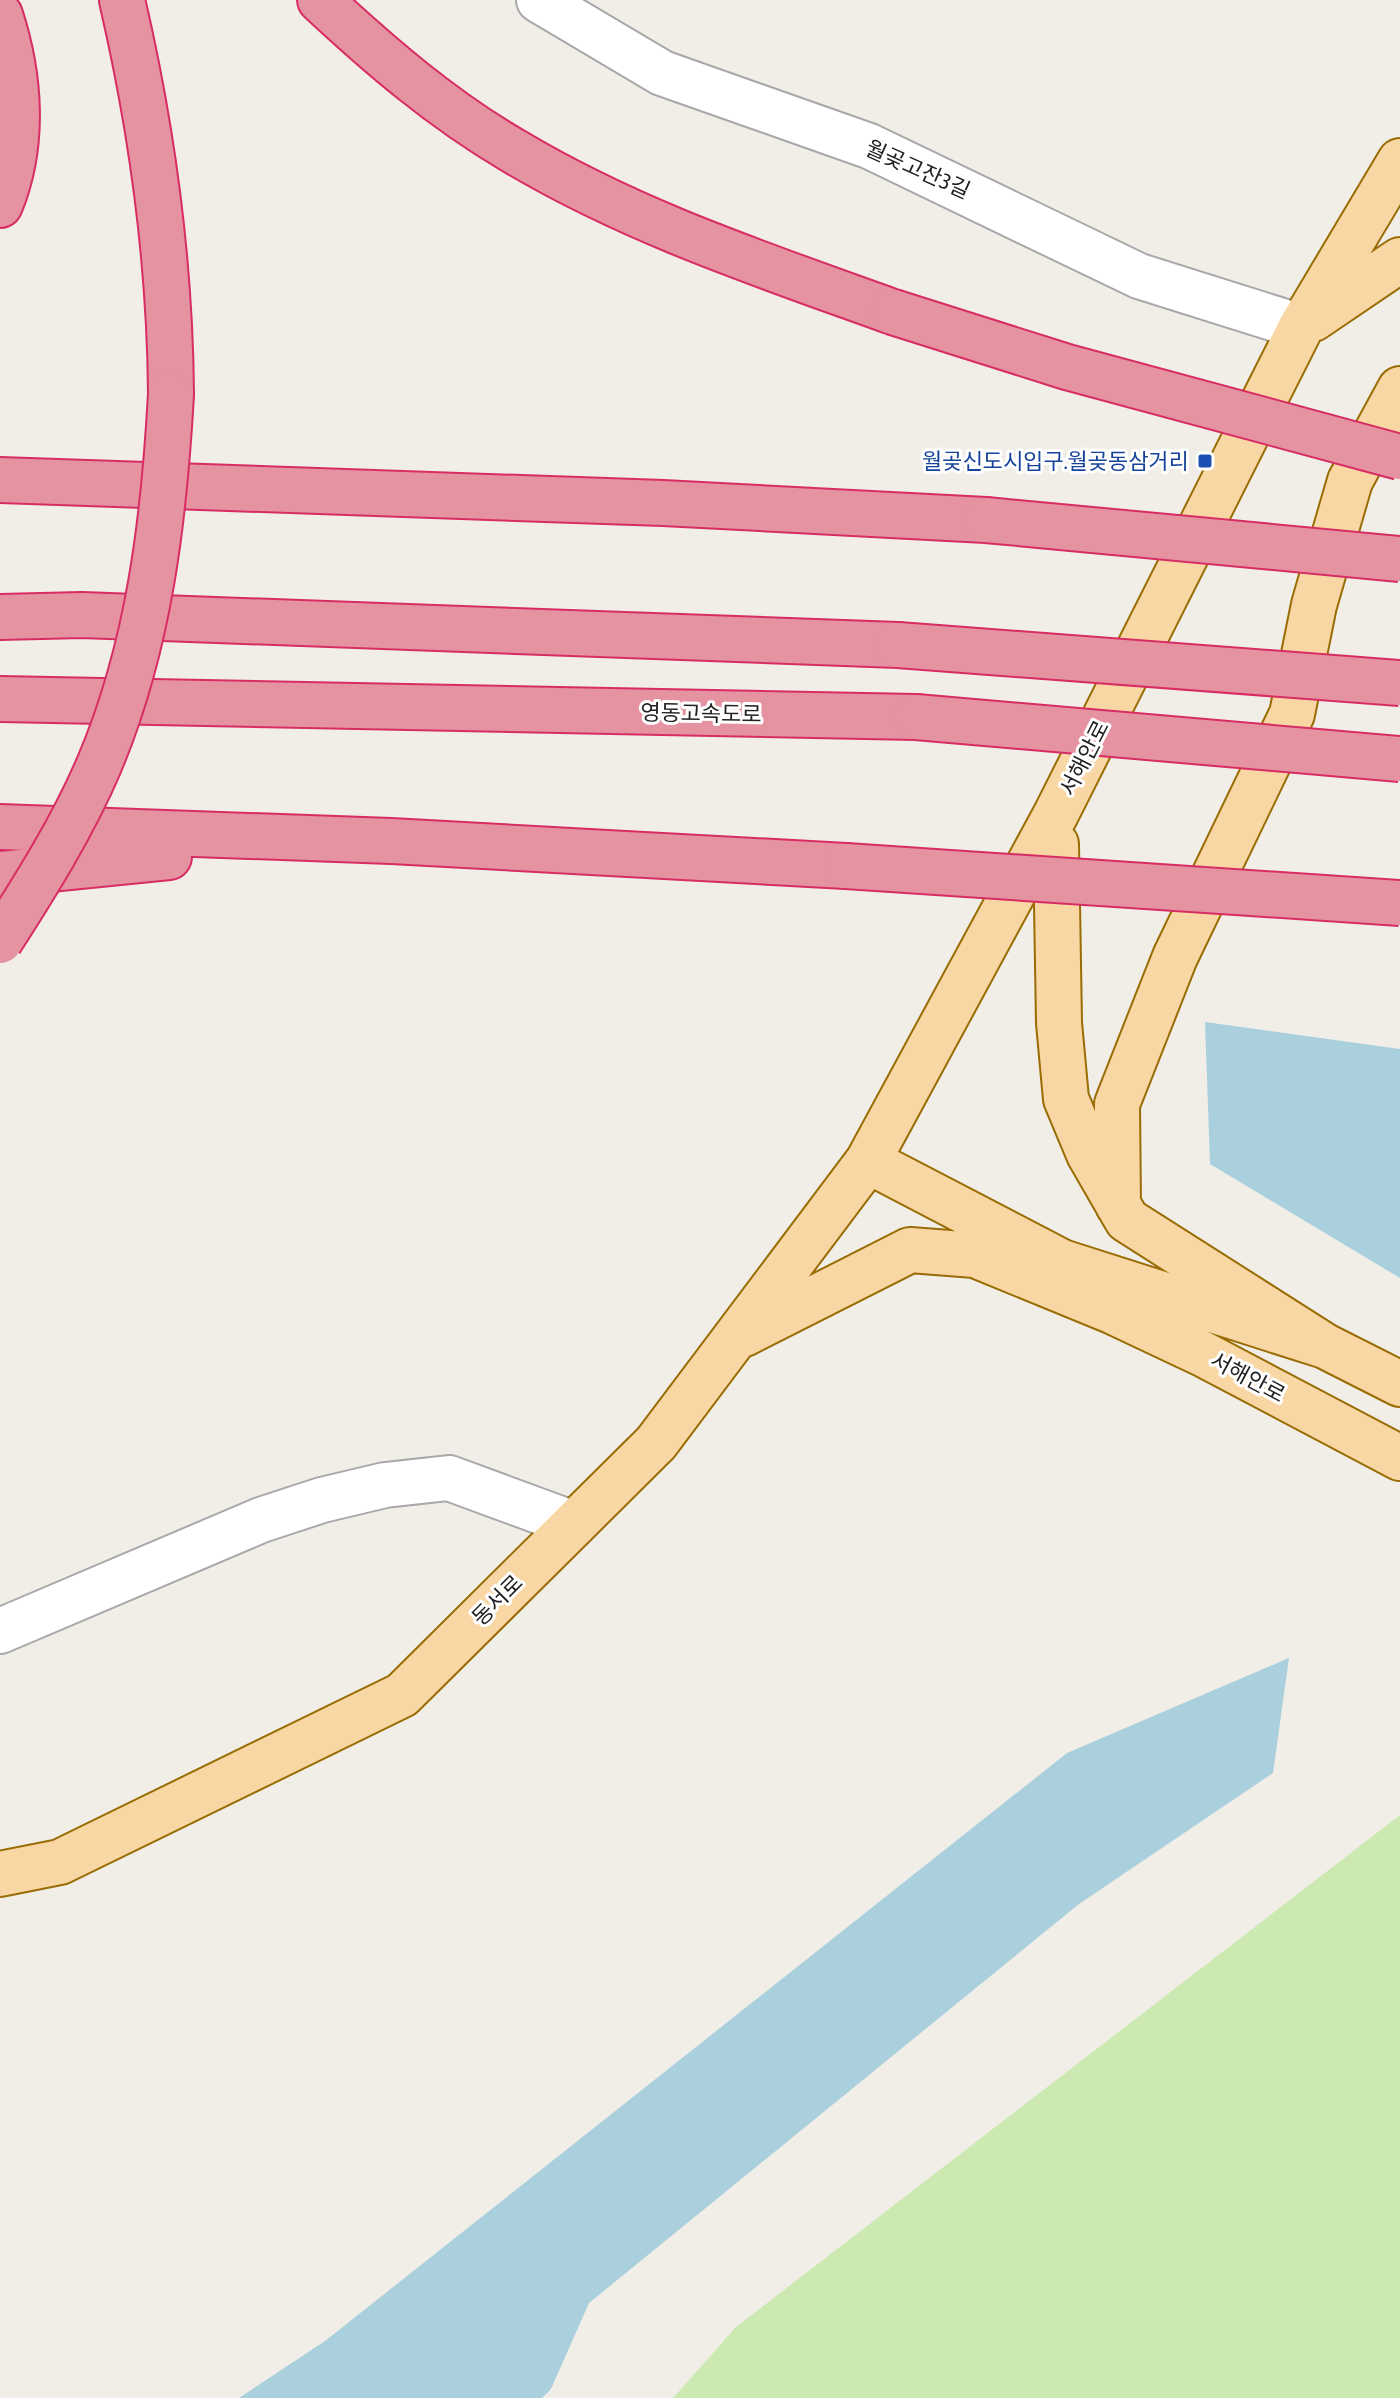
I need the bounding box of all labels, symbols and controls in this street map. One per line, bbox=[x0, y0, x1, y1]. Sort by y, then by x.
street label: 월곶고잔3길 bbox=[862, 134, 974, 204]
place label: 월곶신도시입구.월곶동삼거리 bbox=[922, 448, 1189, 474]
marker: 월곶신도시입구.월곶동삼거리 bbox=[1196, 452, 1214, 470]
street label: 영동고속도로 bbox=[640, 699, 762, 727]
street label: 서해안로 bbox=[1054, 716, 1114, 800]
street label: 서해안로 bbox=[1206, 1347, 1290, 1407]
street label: 동서로 bbox=[466, 1569, 528, 1631]

